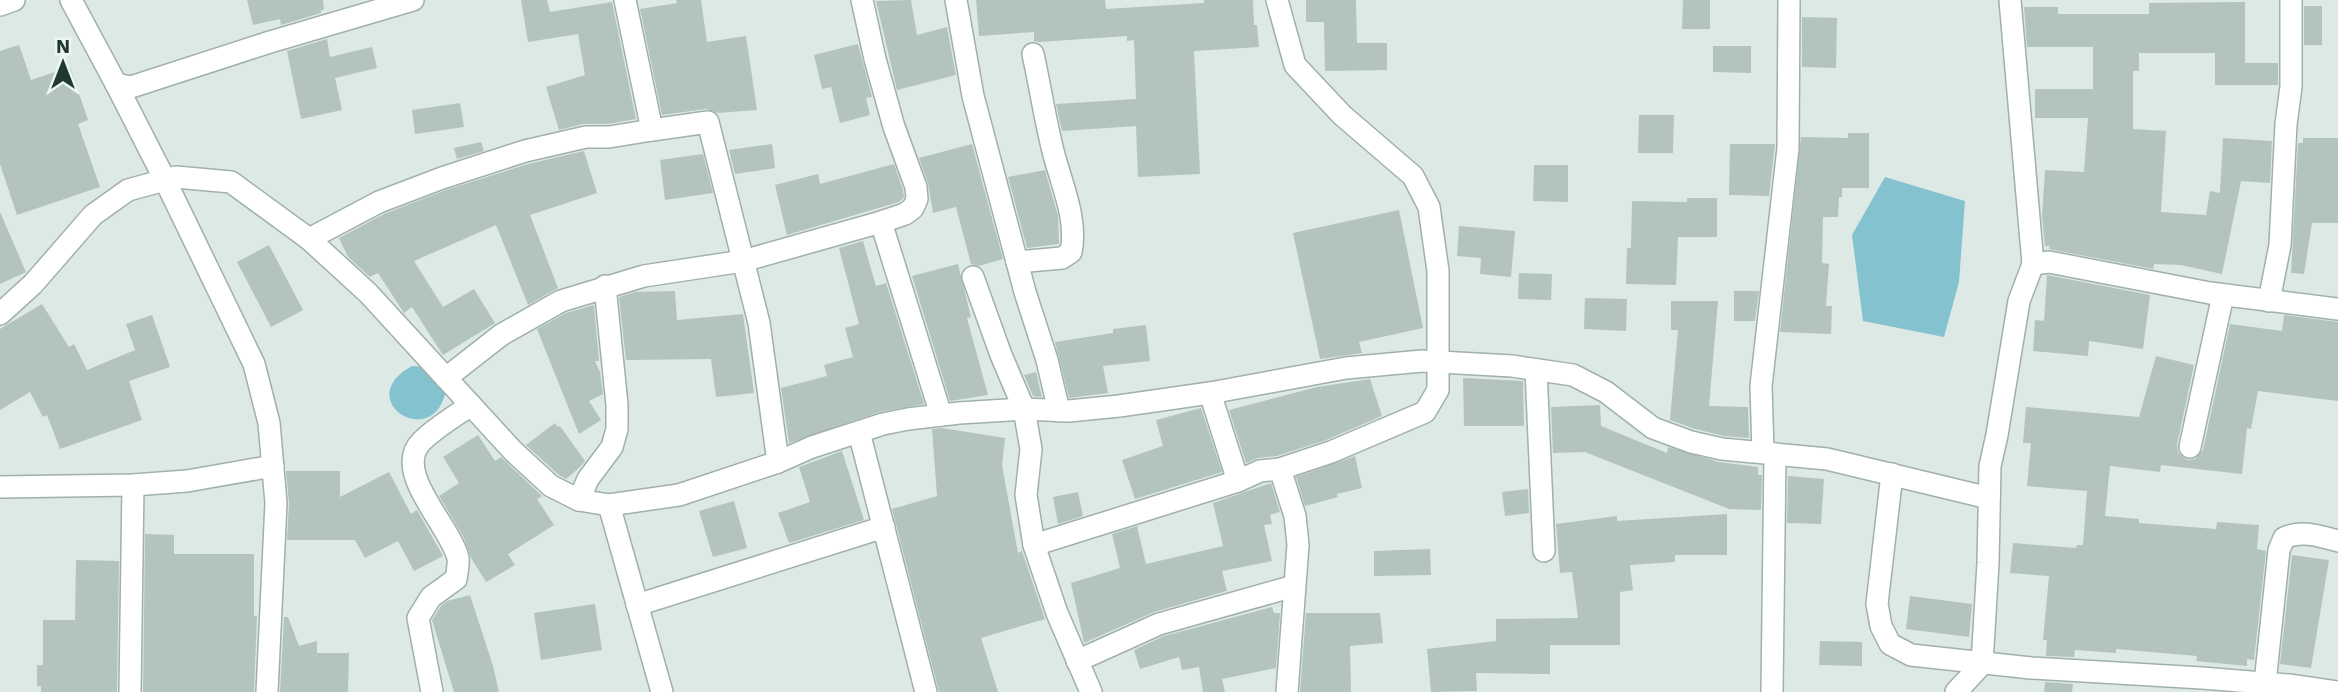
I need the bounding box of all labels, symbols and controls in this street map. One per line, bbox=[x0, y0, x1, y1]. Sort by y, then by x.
north arrow bbox=[28, 28, 98, 98]
text: N bbox=[56, 35, 70, 58]

